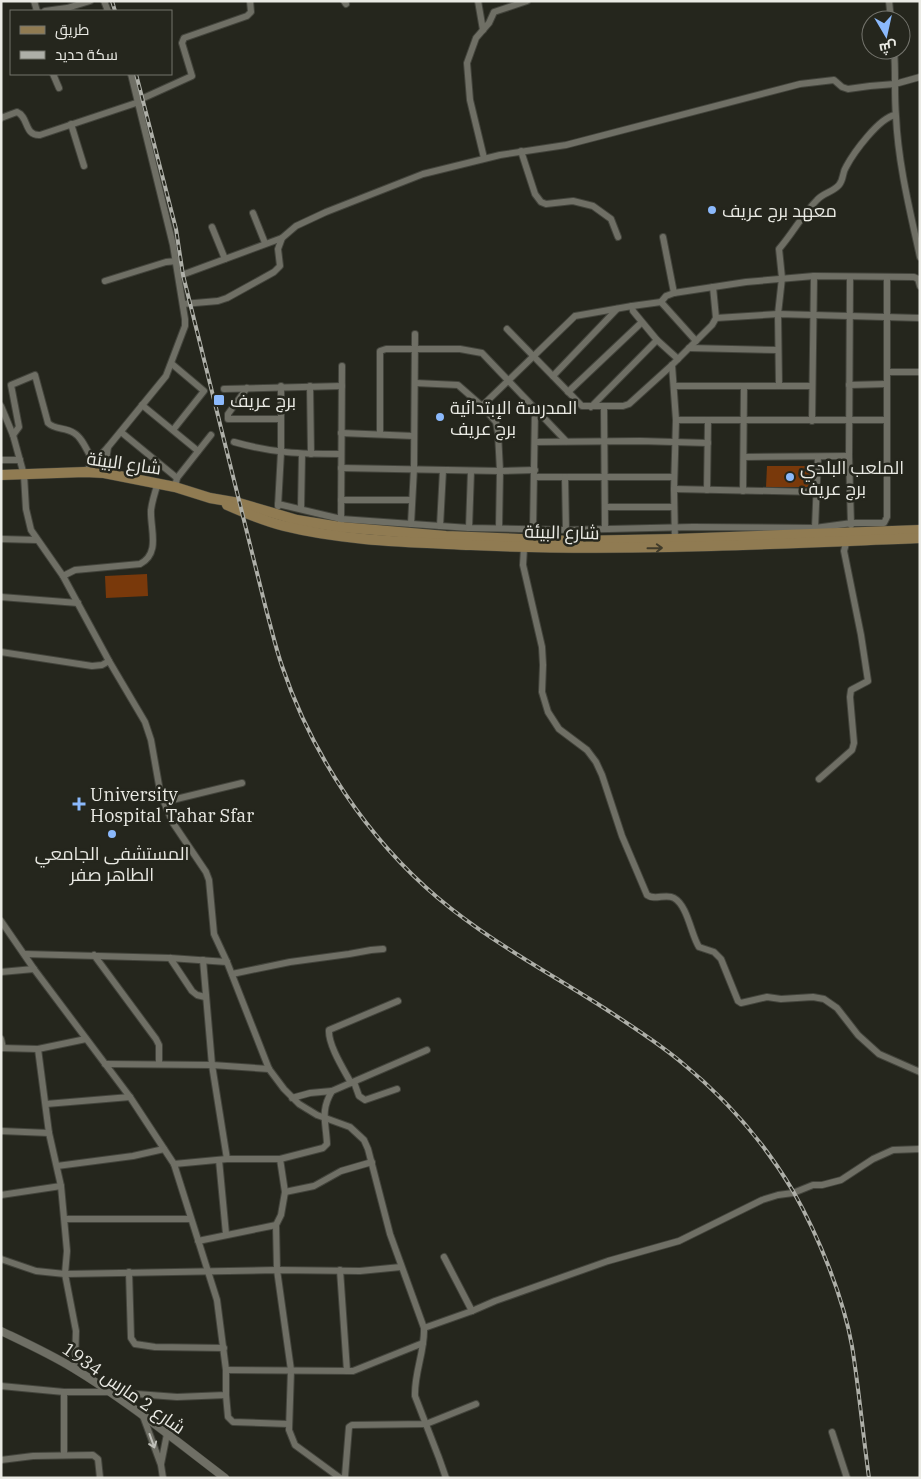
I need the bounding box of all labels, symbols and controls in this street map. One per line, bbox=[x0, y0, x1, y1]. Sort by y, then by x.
legend bbox=[10, 10, 172, 75]
north arrow bbox=[861, 10, 911, 60]
text: طريق bbox=[55, 20, 89, 40]
text: ش bbox=[878, 38, 898, 58]
text: سكة حديد bbox=[55, 45, 118, 64]
place label: معهد برج عريف bbox=[722, 199, 837, 223]
marker: معهد برج عريف bbox=[706, 204, 718, 216]
place label: برج عريف bbox=[230, 389, 296, 413]
marker: برج عريف bbox=[212, 393, 226, 407]
place label: المدرسة الإبتدائية برج عريف bbox=[450, 396, 577, 441]
marker: المدرسة الإبتدائية برج عريف bbox=[434, 411, 446, 423]
street label: شارع البيئة bbox=[85, 446, 163, 481]
place label: الملعب البلدي برج عريف bbox=[800, 456, 904, 501]
marker: الملعب البلدي برج عريف bbox=[784, 471, 796, 483]
street label: شارع البيئة bbox=[524, 520, 600, 545]
one-way arrow bbox=[646, 543, 663, 553]
place label: University Hospital Tahar Sfar bbox=[90, 783, 254, 827]
marker: University Hospital Tahar Sfar bbox=[72, 797, 86, 811]
marker: المستشفى الجامعي الطاهر صفر bbox=[106, 828, 118, 840]
place label: المستشفى الجامعي الطاهر صفر bbox=[35, 842, 189, 886]
street label: شارع 2 مارس 1934 bbox=[58, 1337, 190, 1440]
one-way arrow bbox=[148, 1432, 157, 1448]

